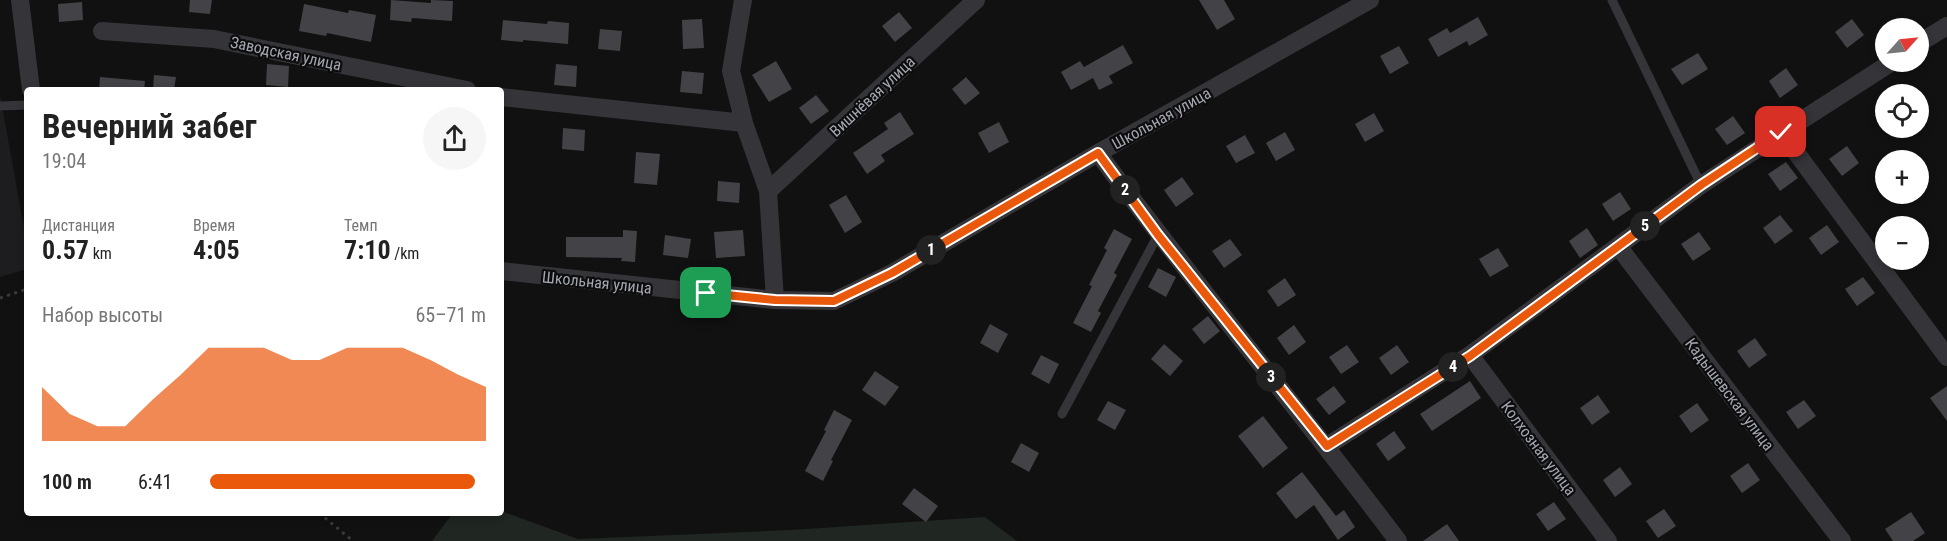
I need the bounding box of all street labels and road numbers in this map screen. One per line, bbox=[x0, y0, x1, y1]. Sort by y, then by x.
street label: Заводская улица bbox=[229, 32, 343, 75]
street label: Вишнёвая улица bbox=[826, 52, 919, 141]
street label: Школьная улица bbox=[1108, 83, 1214, 153]
street label: Школьная улица bbox=[541, 267, 653, 298]
street label: Кадышевская улица bbox=[1681, 334, 1778, 454]
street label: Колхозная улица bbox=[1497, 398, 1580, 499]

